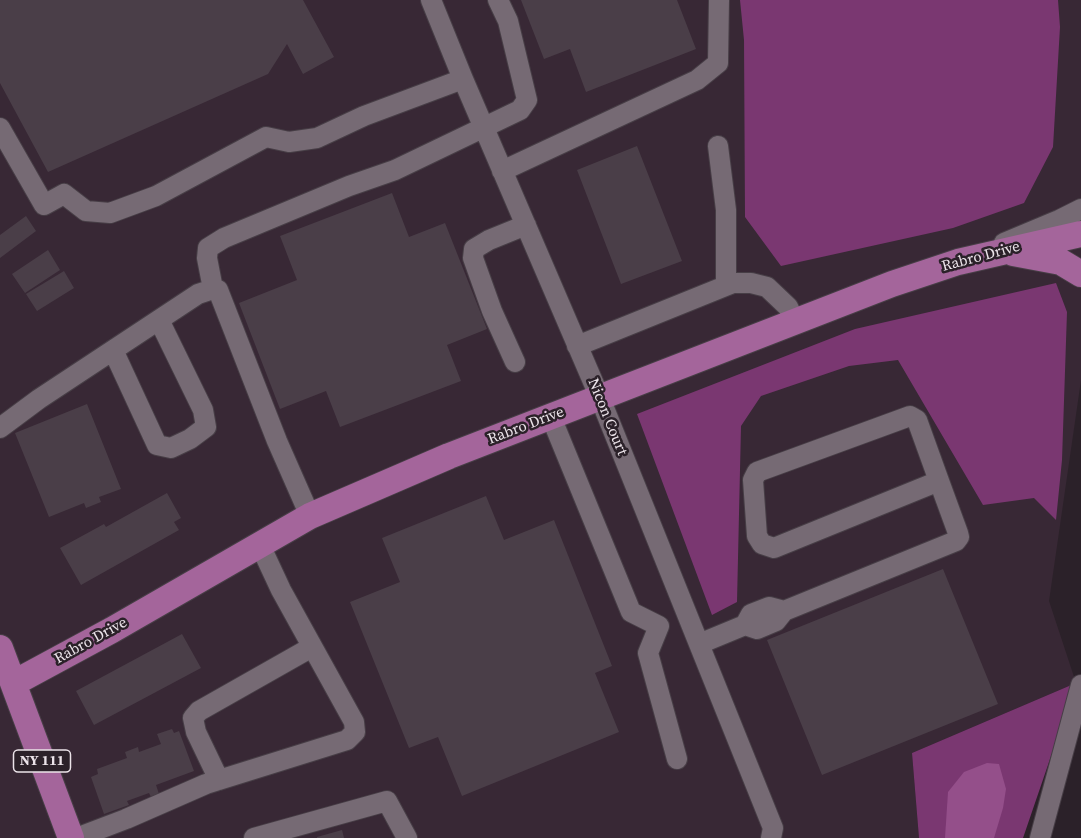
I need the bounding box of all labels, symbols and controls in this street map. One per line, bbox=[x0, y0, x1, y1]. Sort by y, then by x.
street label: Rabro Drive bbox=[940, 238, 1022, 276]
street label: Nicon Court bbox=[583, 376, 631, 458]
street label: Rabro Drive bbox=[485, 403, 567, 449]
street label: Rabro Drive bbox=[52, 614, 130, 668]
road number: NY 111 bbox=[14, 750, 70, 772]

